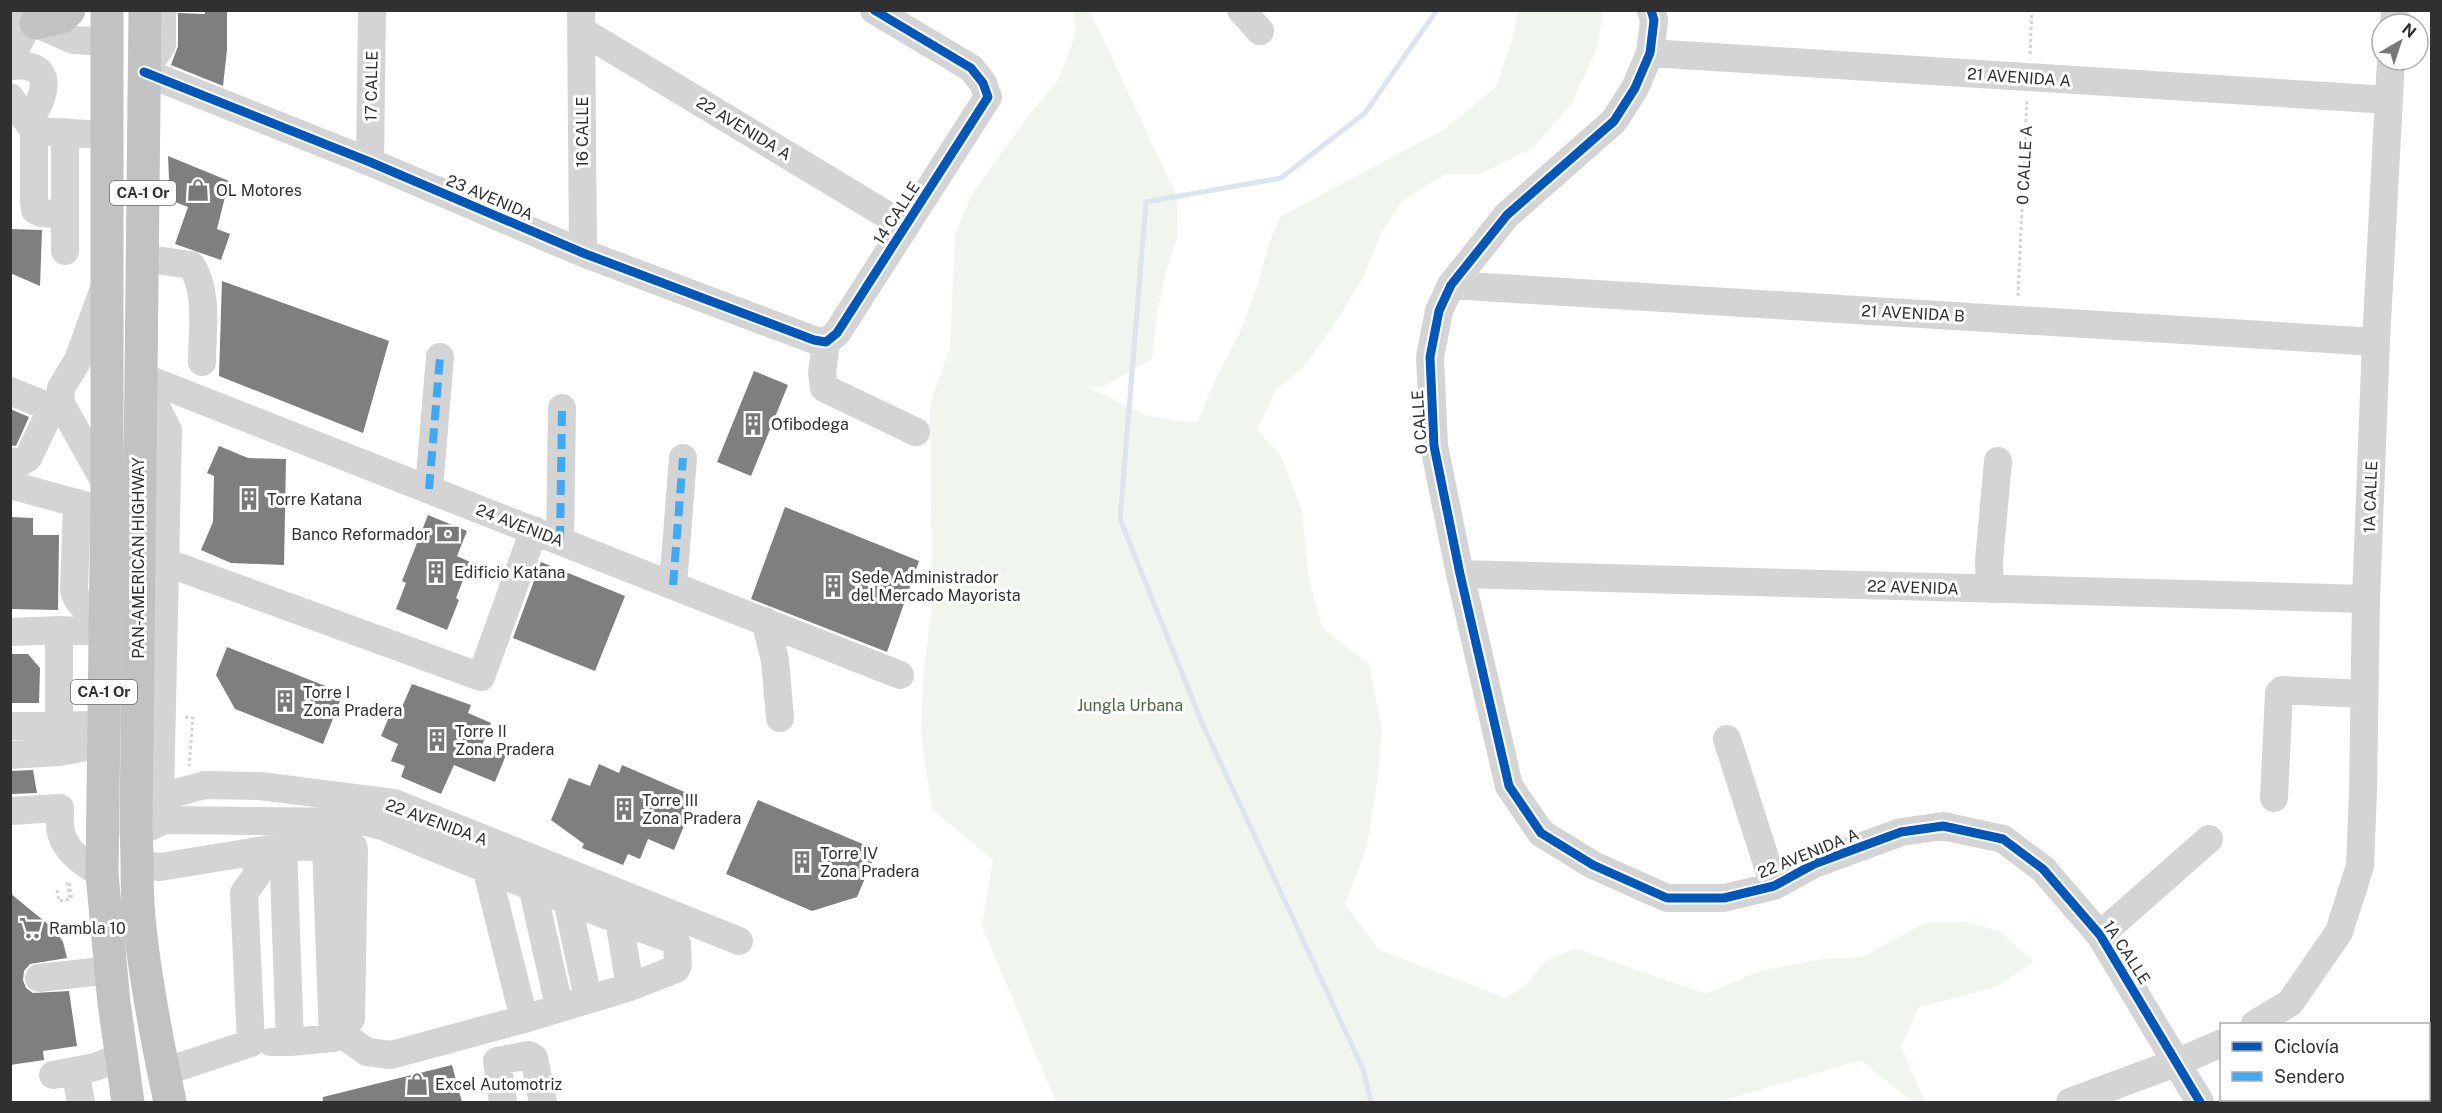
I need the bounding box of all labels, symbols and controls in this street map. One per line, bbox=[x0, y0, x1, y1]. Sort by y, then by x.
north arrow bbox=[2370, 12, 2430, 72]
text: N bbox=[2398, 19, 2420, 42]
street label: 17 CALLE bbox=[361, 51, 382, 121]
street label: 21 AVENIDA A bbox=[1966, 64, 2072, 91]
street label: 22 AVENIDA A bbox=[693, 93, 795, 164]
street label: 16 CALLE bbox=[573, 97, 592, 167]
street label: 0 CALLE A bbox=[2013, 125, 2036, 205]
street label: 23 AVENIDA bbox=[444, 171, 536, 224]
shop icon: OL Motores bbox=[185, 177, 211, 203]
street label: 14 CALLE bbox=[869, 178, 924, 248]
road number: CA-1 Or bbox=[110, 181, 176, 205]
place label: OL Motores bbox=[216, 181, 302, 200]
street label: 21 AVENIDA B bbox=[1861, 301, 1965, 326]
street label: 0 CALLE bbox=[1408, 389, 1431, 455]
building icon: Ofibodega bbox=[740, 411, 766, 437]
place label: Ofibodega bbox=[771, 415, 849, 434]
street label: PAN-AMERICAN HIGHWAY bbox=[129, 457, 148, 659]
street label: 1A CALLE bbox=[2360, 461, 2381, 533]
building icon: Torre Katana bbox=[236, 486, 262, 512]
place label: Torre Katana bbox=[267, 490, 362, 509]
street label: 24 AVENIDA bbox=[473, 500, 566, 551]
bank icon: Banco Reformador bbox=[435, 521, 461, 547]
place label: Banco Reformador bbox=[291, 525, 430, 544]
building icon: Edificio Katana bbox=[423, 559, 449, 585]
place label: Edificio Katana bbox=[454, 563, 565, 582]
place label: Sede Administrador del Mercado Mayorista bbox=[851, 568, 1021, 605]
building icon: Sede Administrador del Mercado Mayorista bbox=[820, 573, 846, 599]
street label: 22 AVENIDA bbox=[1867, 576, 1959, 599]
road number: CA-1 Or bbox=[71, 680, 137, 704]
place label: Torre I Zona Pradera bbox=[303, 683, 402, 720]
building icon: Torre I Zona Pradera bbox=[272, 688, 298, 714]
park label: Jungla Urbana bbox=[1077, 696, 1183, 715]
place label: Torre II Zona Pradera bbox=[455, 722, 554, 759]
building icon: Torre II Zona Pradera bbox=[424, 727, 450, 753]
place label: Torre III Zona Pradera bbox=[642, 791, 741, 828]
street label: 22 AVENIDA A bbox=[383, 795, 490, 850]
building icon: Torre III Zona Pradera bbox=[611, 796, 637, 822]
street label: 22 AVENIDA A bbox=[1755, 825, 1861, 882]
place label: Torre IV Zona Pradera bbox=[820, 844, 919, 881]
building icon: Torre IV Zona Pradera bbox=[789, 849, 815, 875]
supermarket icon: Rambla 10 bbox=[18, 915, 44, 941]
street label: 1A CALLE bbox=[2099, 917, 2154, 988]
place label: Rambla 10 bbox=[49, 919, 126, 938]
legend bbox=[2220, 1023, 2430, 1101]
text: Ciclovía bbox=[2274, 1036, 2339, 1057]
text: Sendero bbox=[2274, 1066, 2345, 1087]
shop icon: Excel Automotriz bbox=[404, 1071, 430, 1097]
place label: Excel Automotriz bbox=[435, 1075, 562, 1094]

